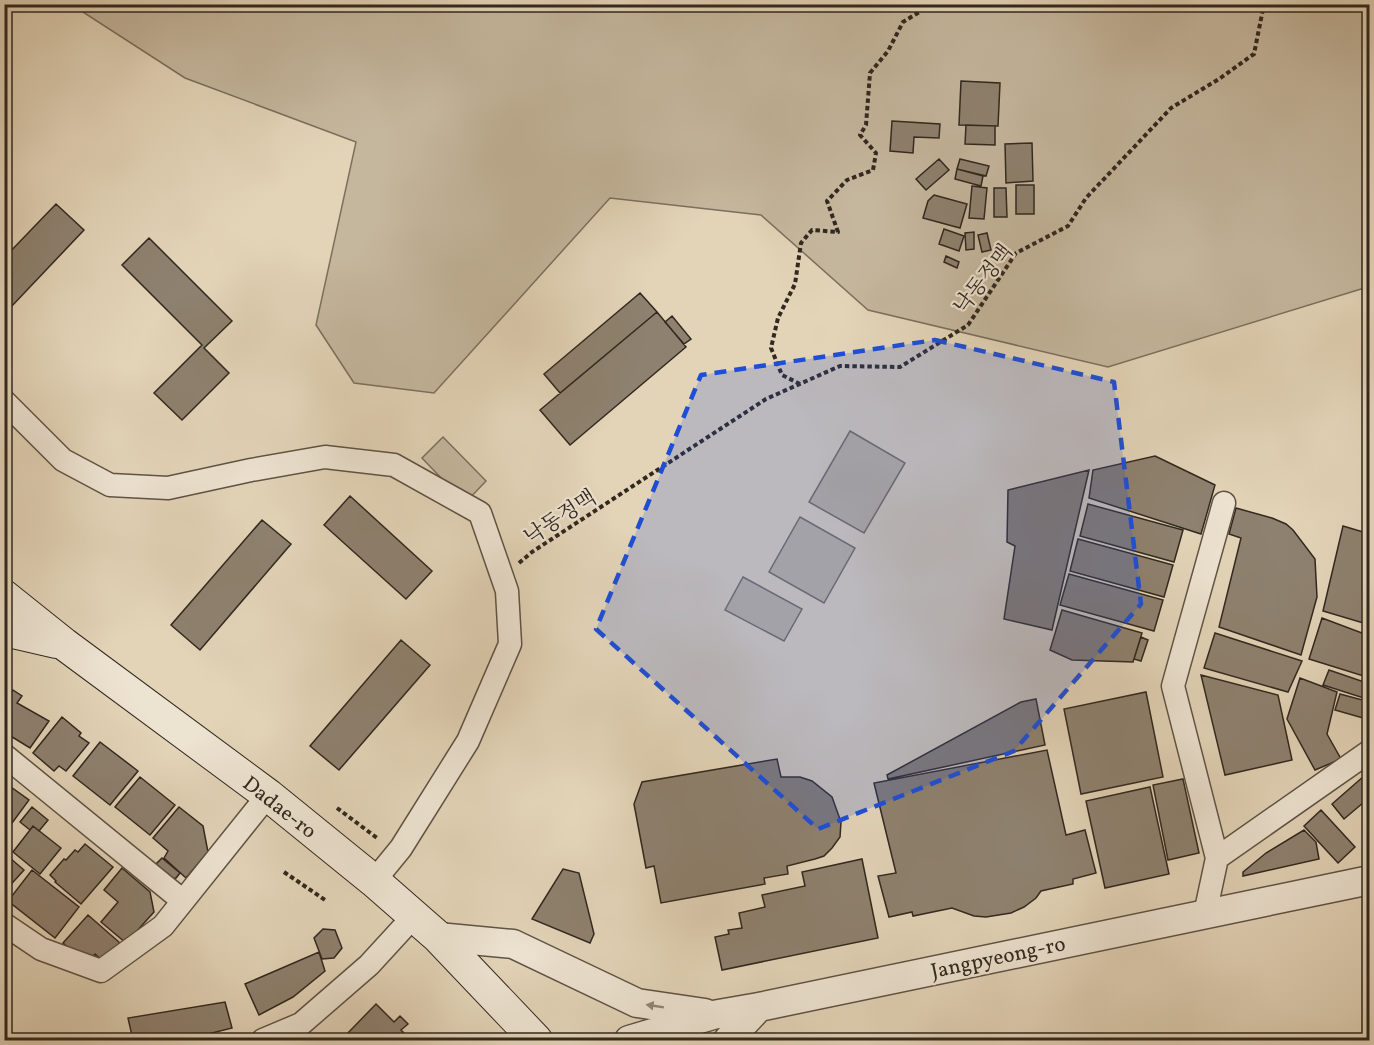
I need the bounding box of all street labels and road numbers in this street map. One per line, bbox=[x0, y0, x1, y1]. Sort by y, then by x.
street label: 낙동정맥 bbox=[948, 239, 1021, 321]
street label: 낙동정맥 bbox=[519, 484, 603, 553]
street label: Dadae-ro bbox=[236, 770, 322, 846]
street label: Jangpyeong-ro bbox=[928, 930, 1068, 987]

